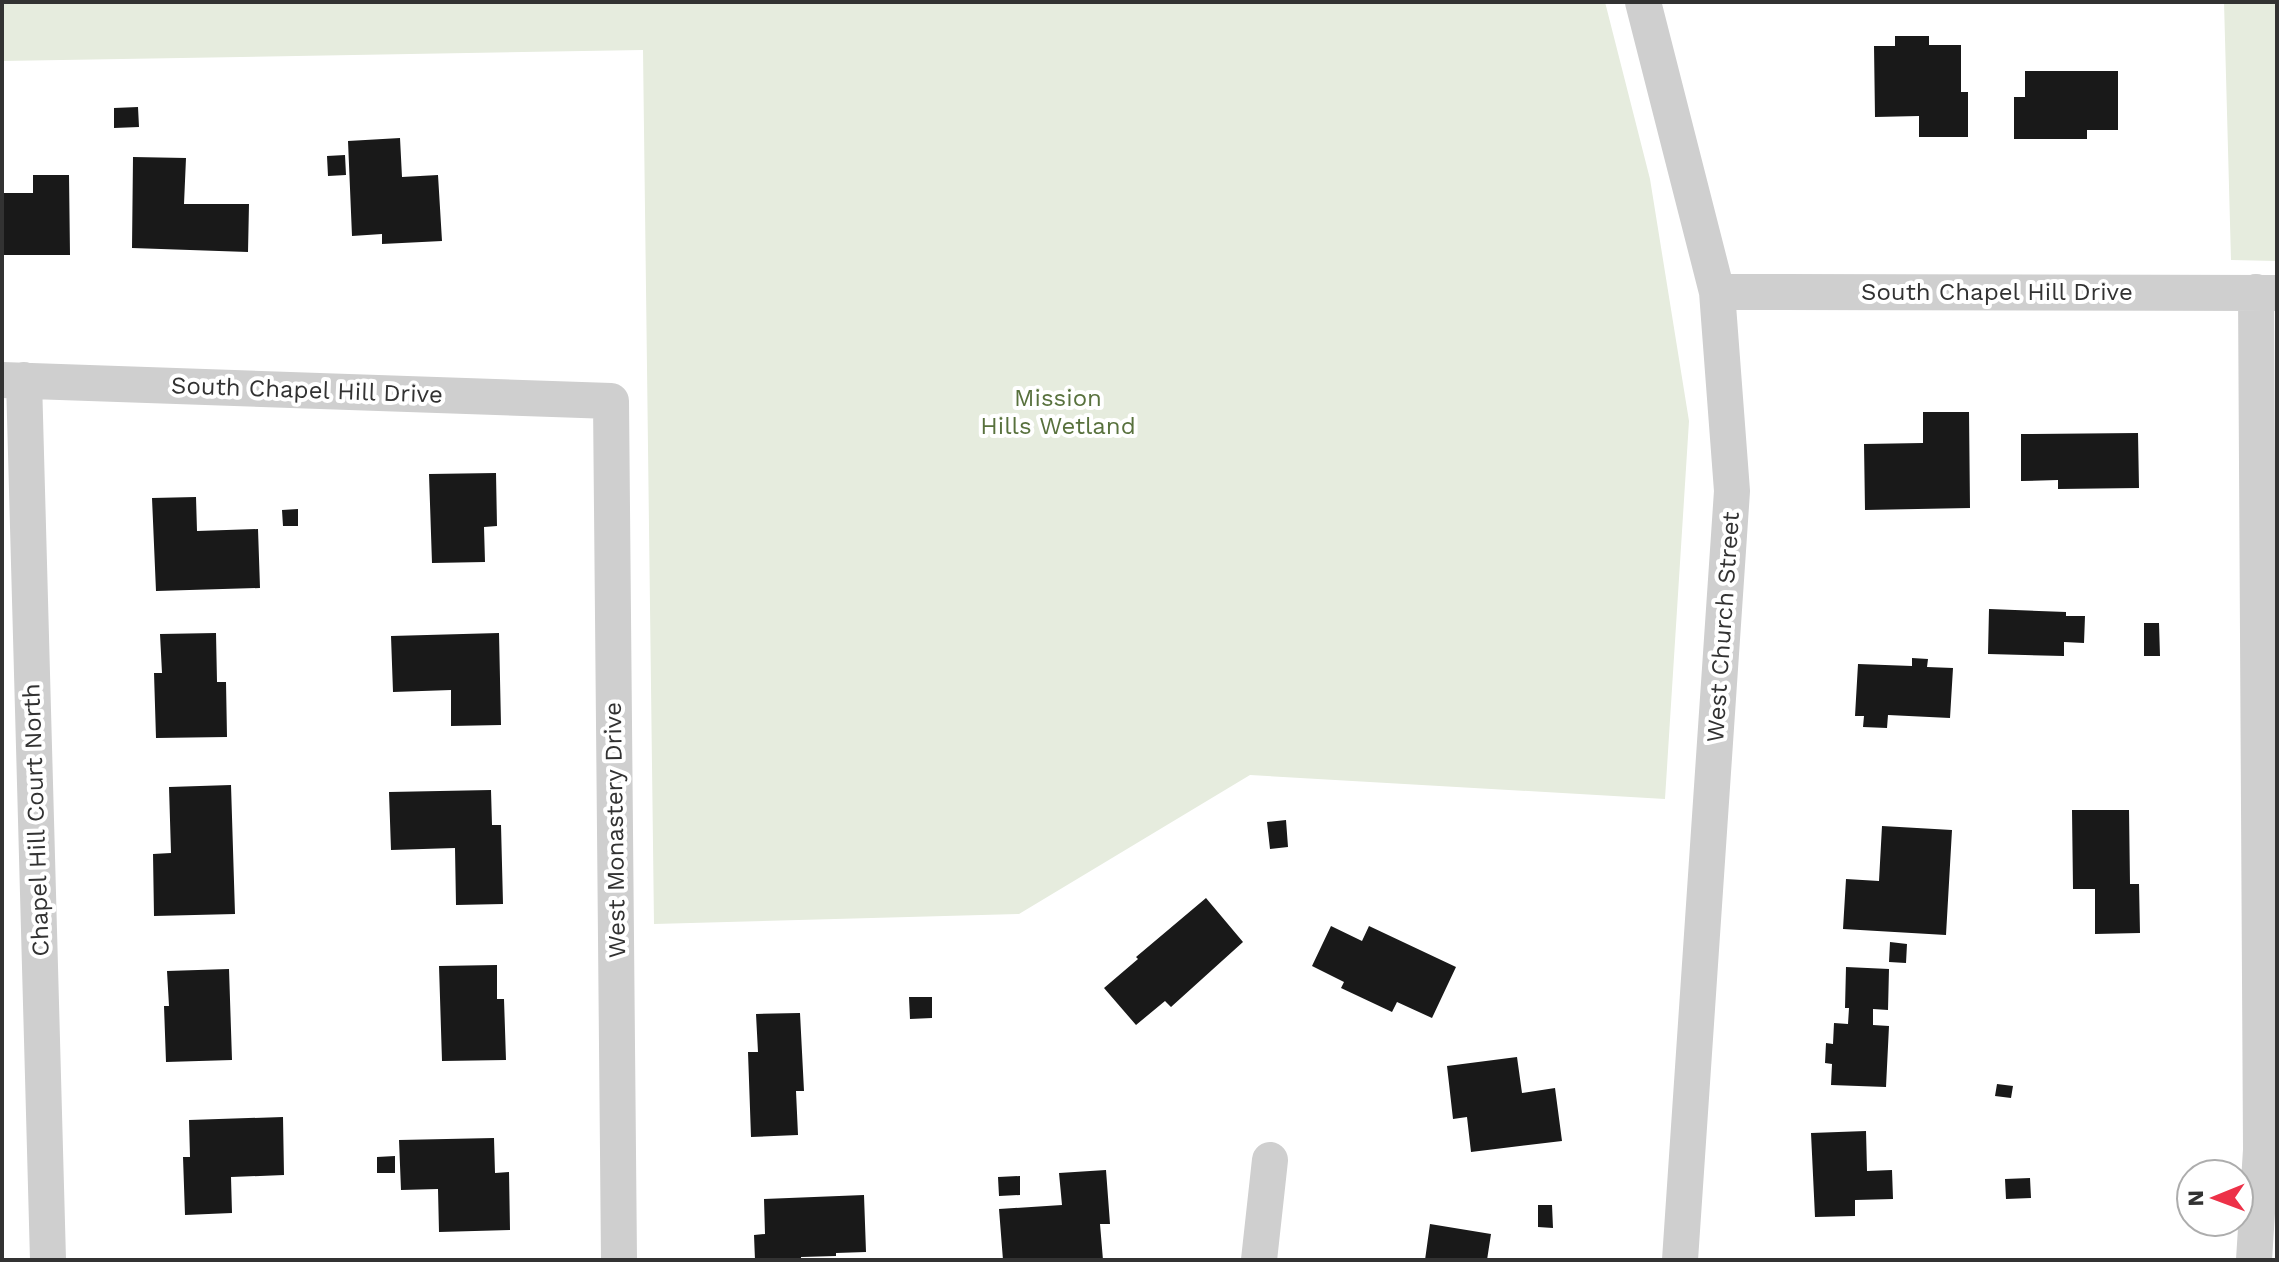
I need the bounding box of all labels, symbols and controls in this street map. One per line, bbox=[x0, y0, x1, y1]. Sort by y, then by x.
street label: South Chapel Hill Drive bbox=[1861, 278, 2133, 306]
street label: South Chapel Hill Drive bbox=[171, 371, 443, 409]
park label: Mission Hills Wetland bbox=[980, 384, 1136, 440]
street label: West Church Street bbox=[1701, 511, 1745, 743]
street label: Chapel Hill Court North bbox=[17, 683, 55, 957]
street label: West Monastery Drive bbox=[599, 702, 631, 958]
north arrow bbox=[2175, 1158, 2255, 1238]
text: N bbox=[2183, 1190, 2208, 1207]

